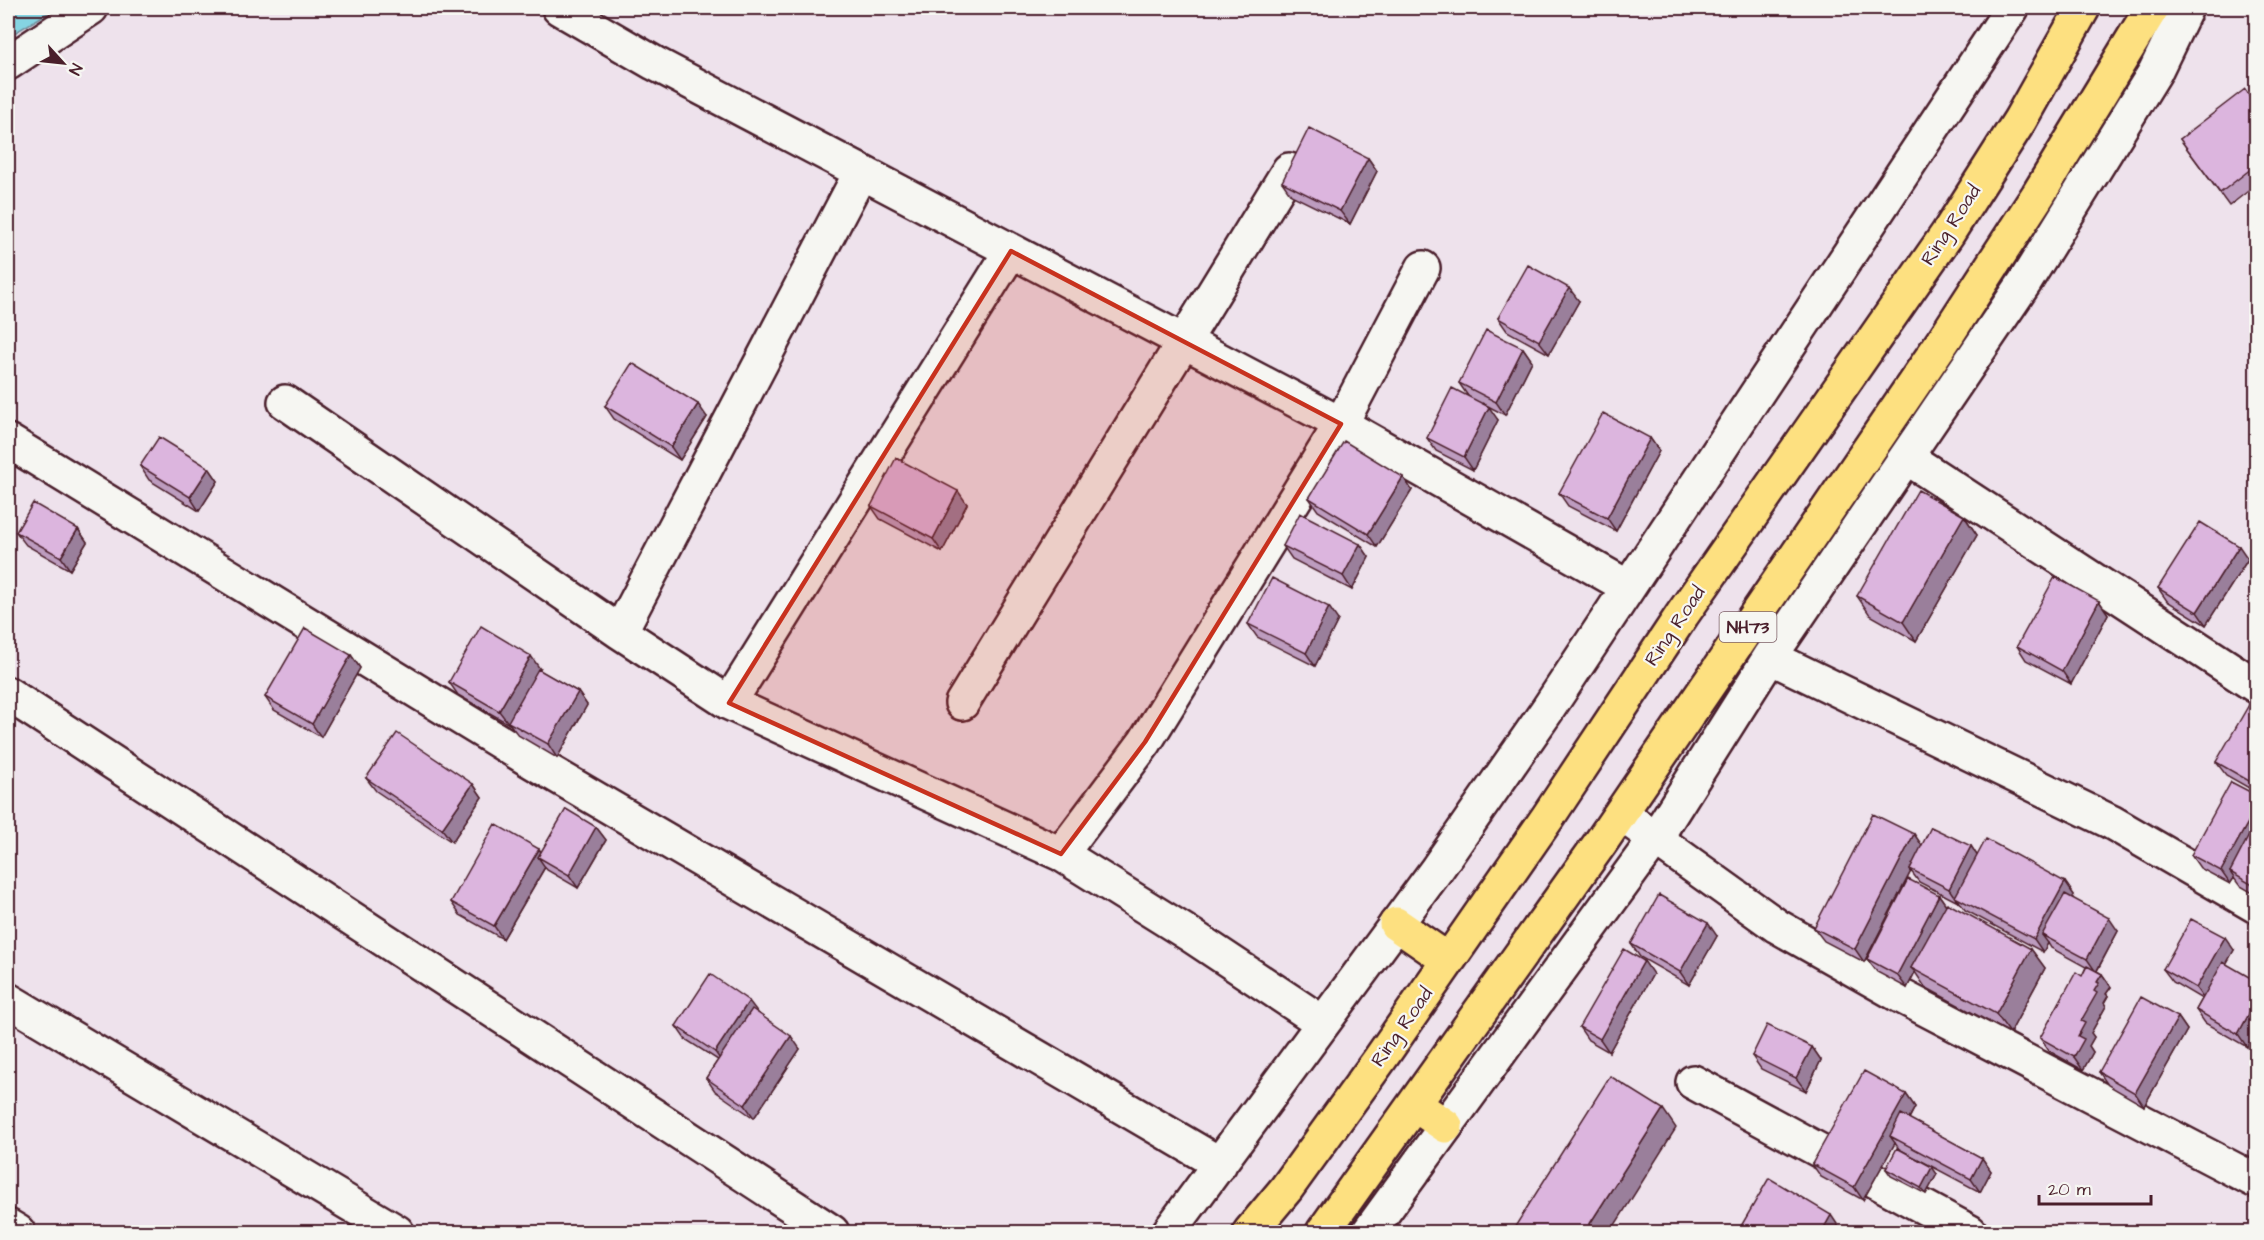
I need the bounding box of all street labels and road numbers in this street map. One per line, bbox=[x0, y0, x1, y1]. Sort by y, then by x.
street label: Ring Road bbox=[1914, 179, 1989, 272]
street label: Ring Road bbox=[1638, 580, 1713, 672]
road number: NH73 bbox=[1720, 612, 1776, 642]
street label: Ring Road bbox=[1364, 981, 1441, 1073]

